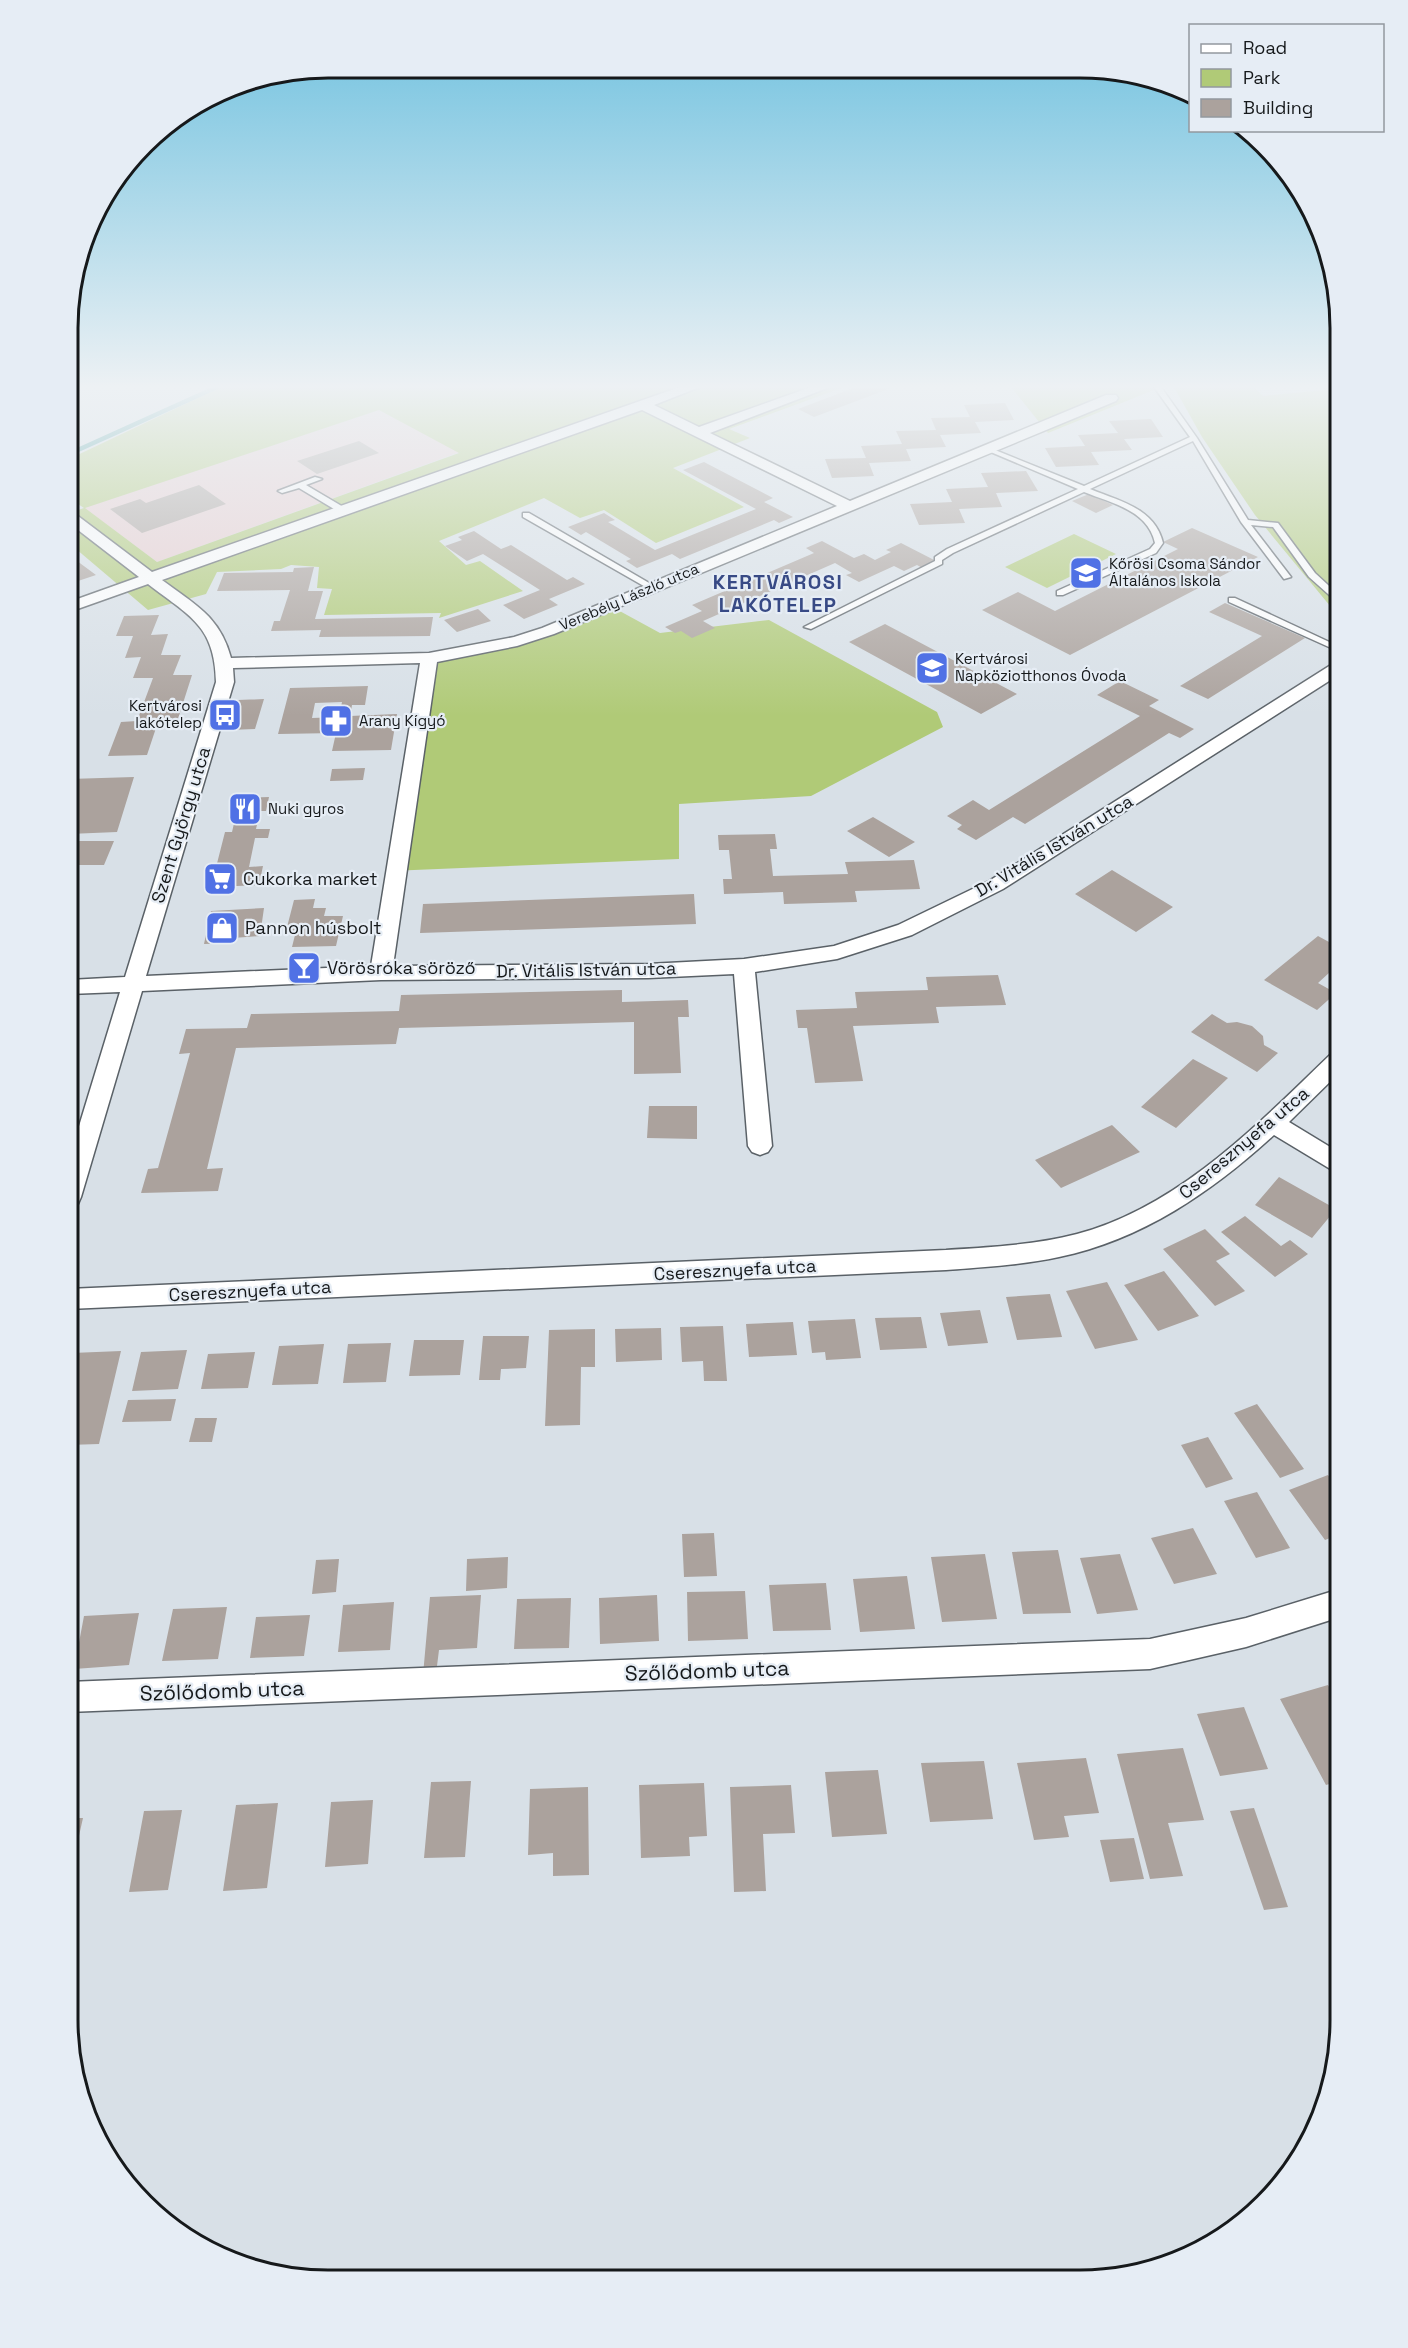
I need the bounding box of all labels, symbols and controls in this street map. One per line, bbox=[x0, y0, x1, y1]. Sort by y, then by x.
legend bbox=[1189, 24, 1384, 132]
text: Road bbox=[1243, 36, 1287, 59]
text: Park bbox=[1243, 66, 1281, 89]
text: Building bbox=[1243, 96, 1313, 119]
place label: Kőrösi Csoma Sándor Általános Iskola bbox=[1109, 554, 1261, 590]
school or university icon: Kőrösi Csoma Sándor Általános Iskola bbox=[1068, 555, 1104, 591]
street label: Verebély László utca bbox=[556, 558, 702, 635]
district label: KERTVÁROSI LAKÓTELEP bbox=[713, 569, 843, 618]
place label: Kertvárosi Napköziotthonos Óvoda bbox=[955, 649, 1127, 685]
school or university icon: Kertvárosi Napköziotthonos Óvoda bbox=[914, 650, 950, 686]
place label: Kertvárosi lakótelep bbox=[129, 696, 202, 732]
bus stop icon: Kertvárosi lakótelep bbox=[207, 697, 243, 733]
pharmacy icon: Arany Kígyó bbox=[318, 703, 354, 739]
place label: Arany Kígyó bbox=[359, 711, 446, 730]
street label: Szent György utca bbox=[146, 744, 215, 906]
street label: Dr. Vitális István utca bbox=[970, 789, 1137, 902]
restaurant icon: Nuki gyros bbox=[227, 791, 263, 827]
place label: Nuki gyros bbox=[268, 799, 344, 818]
supermarket icon: Cukorka market bbox=[202, 861, 238, 897]
place label: Cukorka market bbox=[243, 867, 378, 890]
shop icon: Pannon húsbolt bbox=[204, 910, 240, 946]
place label: Pannon húsbolt bbox=[245, 916, 382, 939]
bar icon: Vörösróka söröző bbox=[286, 950, 322, 986]
place label: Vörösróka söröző bbox=[327, 956, 476, 979]
street label: Dr. Vitális István utca bbox=[496, 956, 676, 983]
street label: Cseresznyefa utca bbox=[1174, 1082, 1313, 1204]
street label: Cseresznyefa utca bbox=[653, 1254, 817, 1285]
street label: Cseresznyefa utca bbox=[168, 1275, 332, 1306]
street label: Szőlődomb utca bbox=[624, 1654, 790, 1687]
street label: Szőlődomb utca bbox=[139, 1674, 305, 1707]

